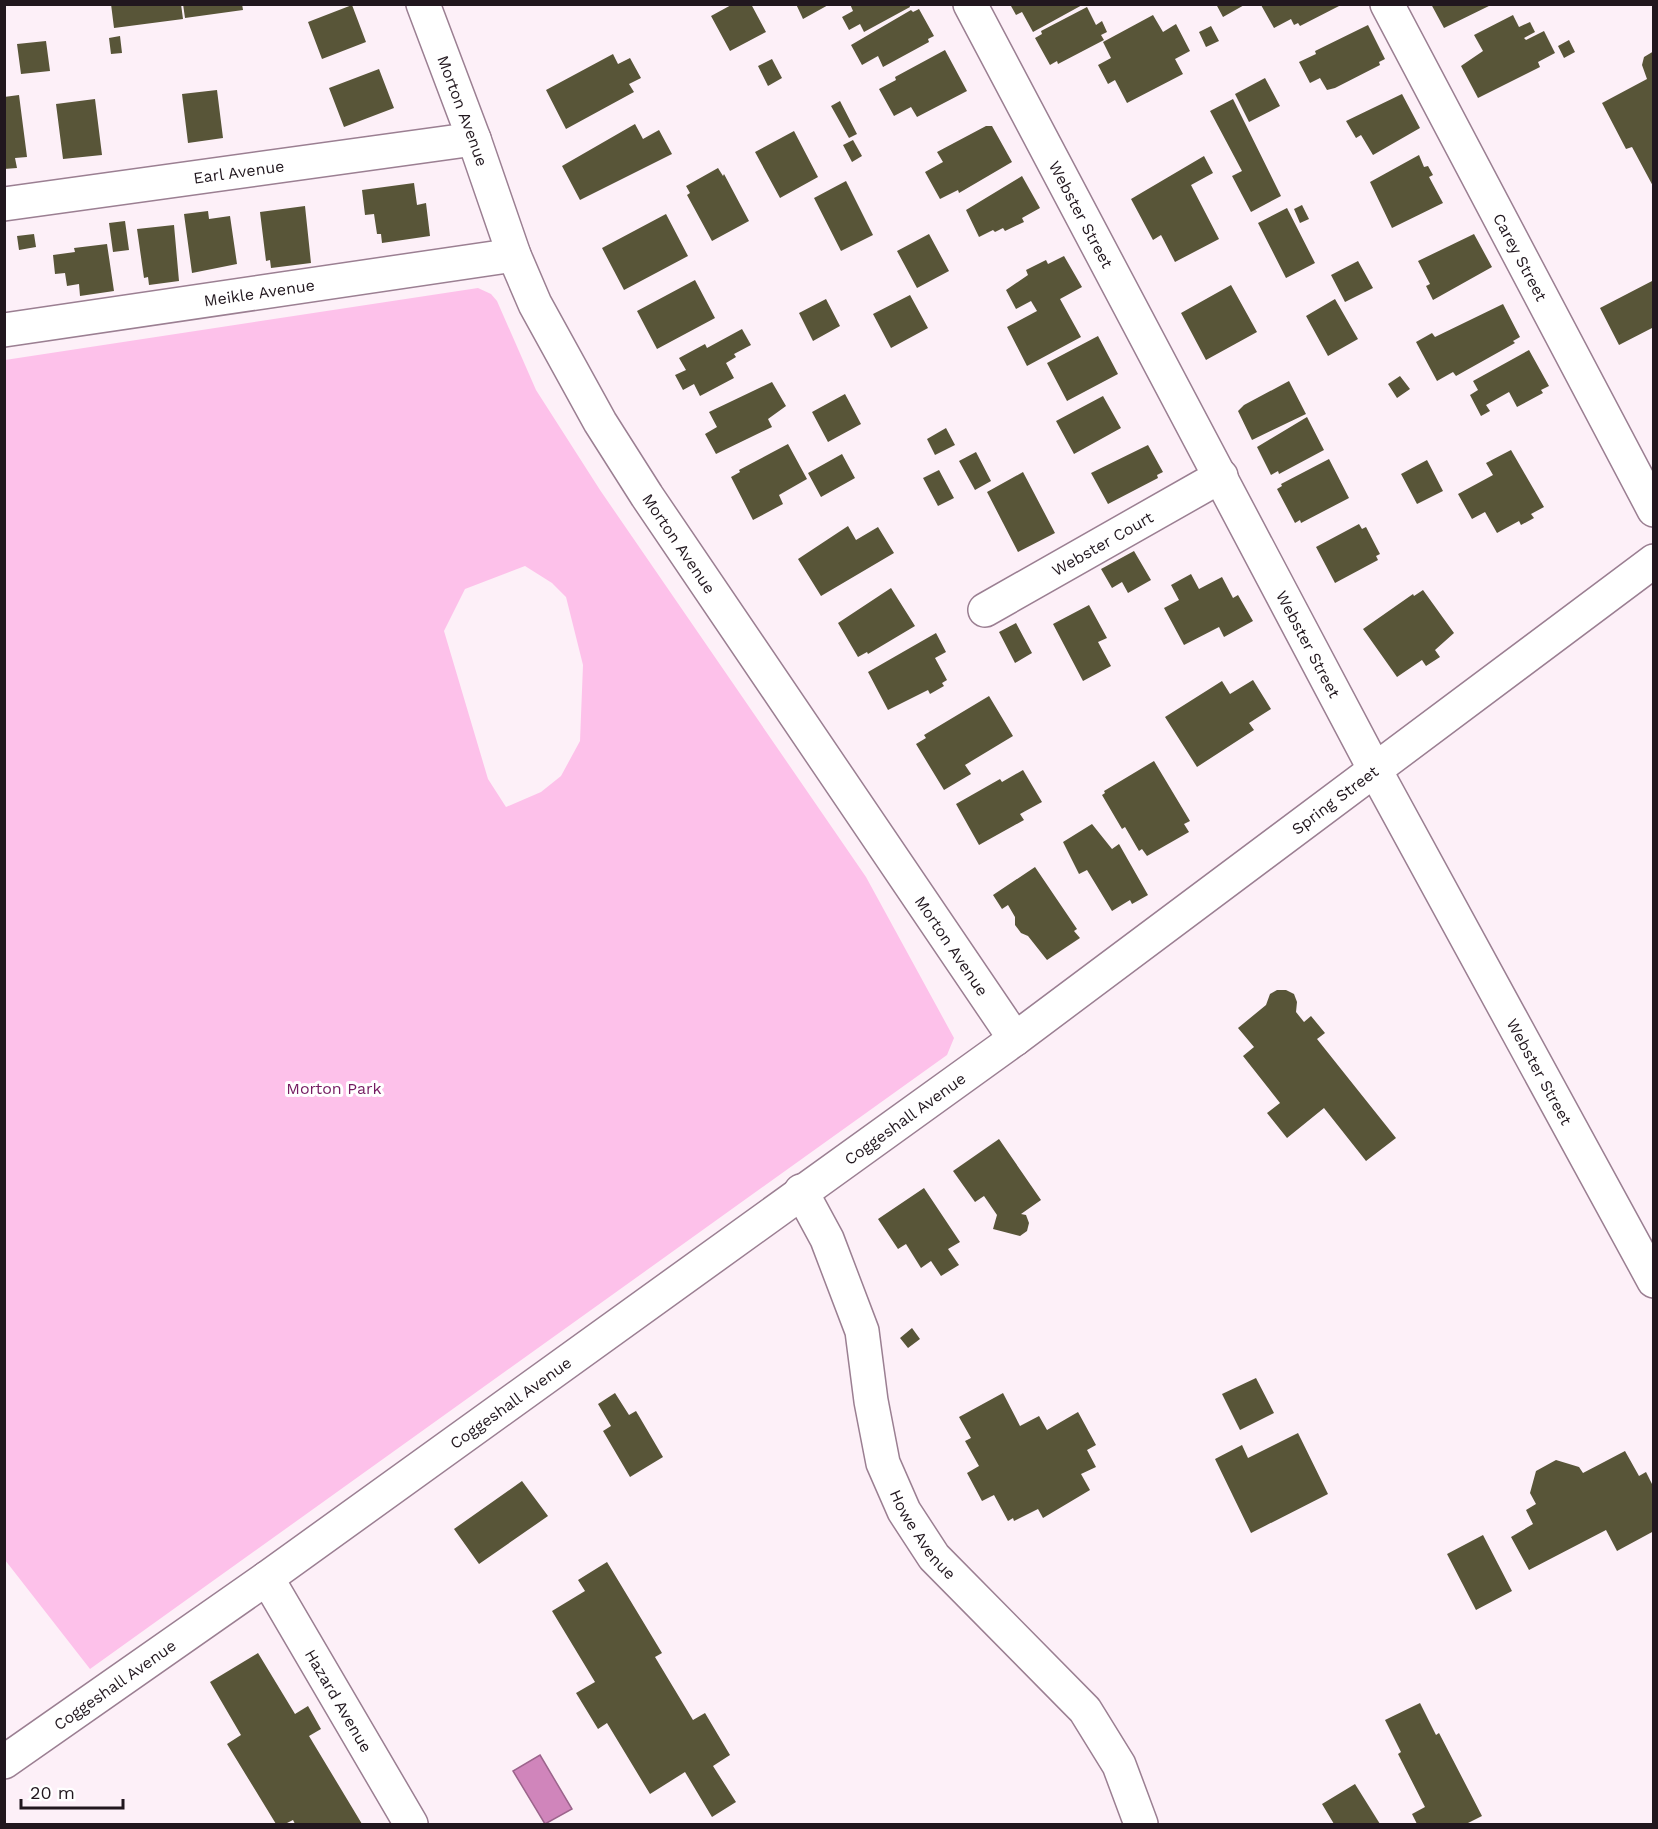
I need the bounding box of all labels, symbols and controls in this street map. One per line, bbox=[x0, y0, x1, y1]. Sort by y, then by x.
street label: Morton Avenue bbox=[433, 53, 492, 169]
street label: Earl Avenue bbox=[192, 156, 286, 188]
street label: Webster Street bbox=[1045, 158, 1117, 272]
street label: Carey Street bbox=[1489, 210, 1551, 305]
street label: Meikle Avenue bbox=[203, 275, 316, 310]
street label: Morton Avenue bbox=[638, 490, 719, 597]
street label: Webster Court bbox=[1049, 507, 1157, 580]
street label: Webster Street bbox=[1272, 588, 1344, 701]
street label: Spring Street bbox=[1288, 762, 1382, 839]
street label: Morton Avenue bbox=[911, 892, 992, 1000]
street label: Webster Street bbox=[1502, 1015, 1576, 1128]
street label: Coggeshall Avenue bbox=[841, 1069, 969, 1169]
park label: Morton Park bbox=[286, 1079, 382, 1098]
street label: Coggeshall Avenue bbox=[446, 1353, 575, 1453]
street label: Howe Avenue bbox=[886, 1487, 960, 1583]
street label: Coggeshall Avenue bbox=[50, 1636, 180, 1734]
street label: Hazard Avenue bbox=[301, 1646, 376, 1756]
scale bar bbox=[21, 1772, 123, 1810]
text: 20 m bbox=[30, 1782, 75, 1803]

